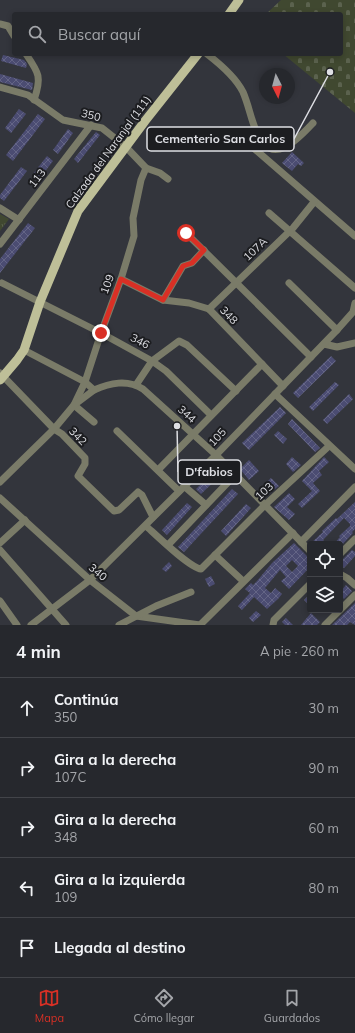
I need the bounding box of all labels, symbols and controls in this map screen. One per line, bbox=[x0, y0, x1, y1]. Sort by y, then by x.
search box bbox=[12, 12, 343, 56]
icon: search bbox=[26, 23, 48, 45]
text: Buscar aquí bbox=[58, 25, 140, 44]
north arrow bbox=[259, 68, 295, 104]
street label: Calzada del Naranjal (111) bbox=[62, 93, 154, 211]
street label: 350 bbox=[80, 106, 103, 124]
callout: Cementerio San Carlos bbox=[147, 127, 294, 151]
text: Cementerio San Carlos bbox=[155, 131, 285, 146]
street label: 113 bbox=[25, 166, 49, 190]
route start bbox=[177, 224, 195, 242]
street label: 107A bbox=[240, 234, 270, 264]
street label: 109 bbox=[97, 272, 117, 296]
street label: 348 bbox=[217, 303, 241, 327]
route end bbox=[92, 324, 110, 342]
street label: 346 bbox=[128, 330, 152, 352]
street label: 344 bbox=[175, 402, 199, 426]
street label: 342 bbox=[66, 424, 90, 448]
street label: 105 bbox=[205, 425, 229, 449]
callout: D'fabios bbox=[178, 460, 241, 484]
text: D'fabios bbox=[185, 464, 233, 479]
street label: 103 bbox=[252, 479, 276, 503]
map controls bbox=[307, 541, 343, 613]
button: locate bbox=[307, 541, 343, 577]
street label: 340 bbox=[86, 560, 110, 584]
button: layers bbox=[307, 577, 343, 613]
text: 4 min bbox=[16, 641, 61, 662]
text: A pie · 260 m bbox=[260, 643, 339, 659]
text: Continúa bbox=[54, 690, 119, 709]
icon: ahead bbox=[16, 697, 38, 719]
text: 30 m bbox=[309, 700, 339, 716]
text: 350 bbox=[54, 709, 77, 725]
text: Gira a la derecha bbox=[54, 750, 176, 769]
icon: right bbox=[16, 757, 38, 779]
text: 90 m bbox=[309, 760, 339, 776]
text: 107C bbox=[54, 769, 86, 785]
text: Gira a la derecha bbox=[54, 810, 176, 829]
icon: right bbox=[16, 817, 38, 839]
text: 60 m bbox=[309, 820, 339, 836]
text: 348 bbox=[54, 829, 77, 845]
text: Gira a la izquierda bbox=[54, 870, 185, 889]
icon: left bbox=[16, 877, 38, 899]
text: 80 m bbox=[309, 880, 339, 896]
text: 109 bbox=[54, 889, 77, 905]
icon: arrive bbox=[16, 937, 38, 959]
text: Llegada al destino bbox=[54, 938, 186, 957]
tab: Mapa bbox=[35, 987, 64, 1025]
tab: Cómo llegar bbox=[134, 987, 194, 1025]
tab: Guardados bbox=[264, 987, 320, 1025]

